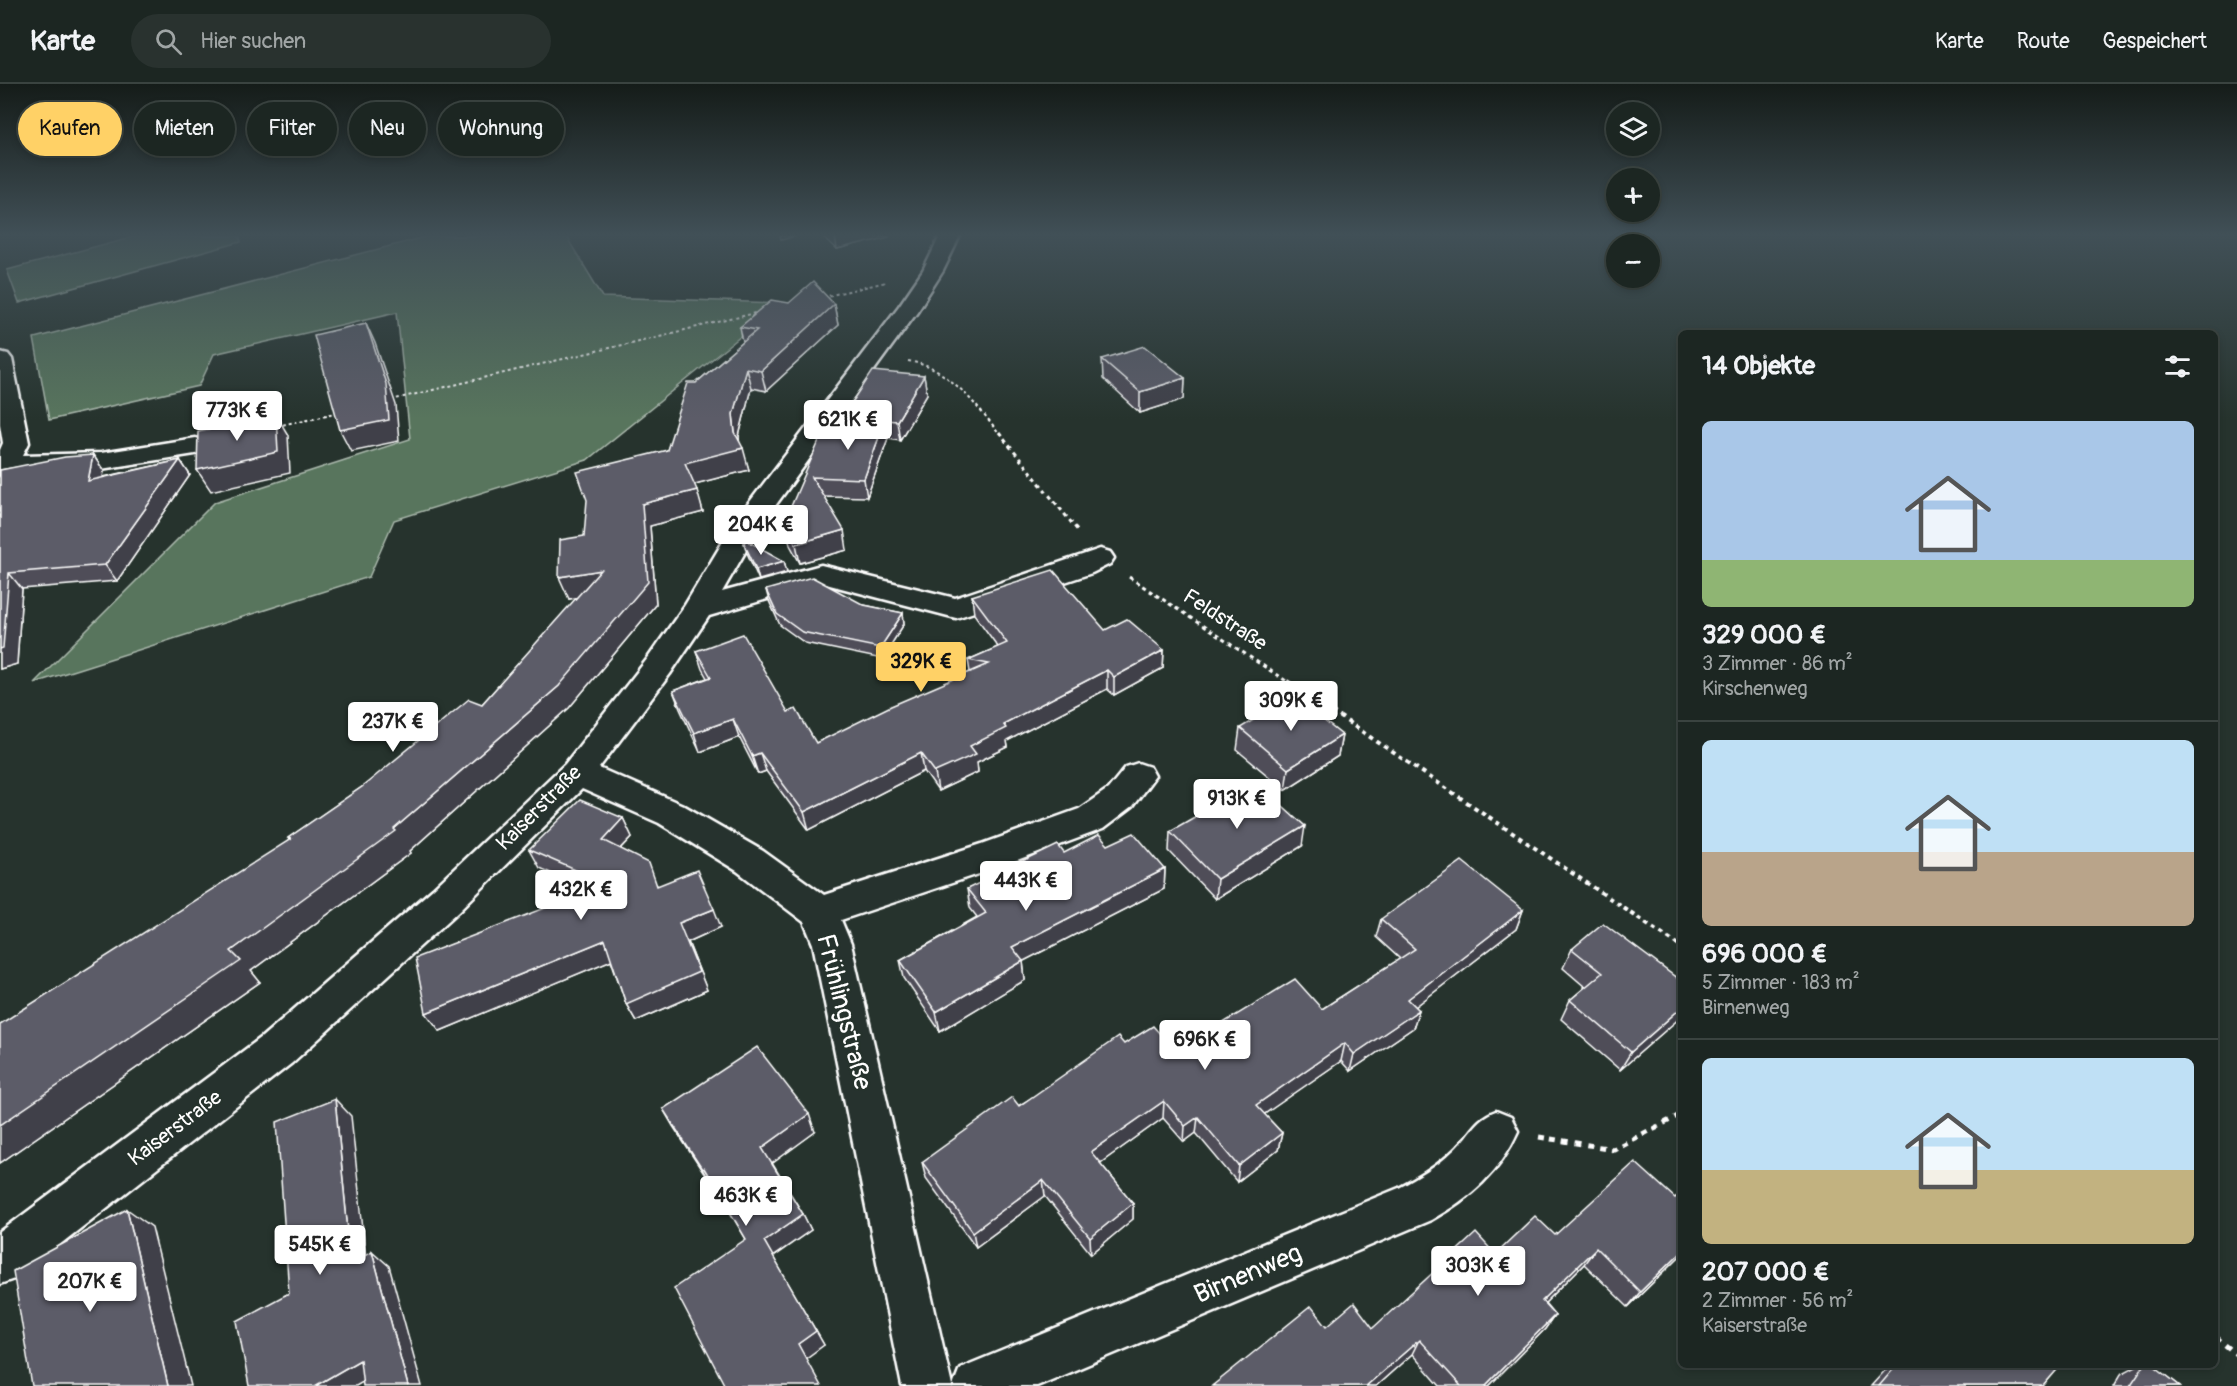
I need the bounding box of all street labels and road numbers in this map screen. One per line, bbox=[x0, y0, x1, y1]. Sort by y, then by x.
street label: Feldstraße bbox=[1178, 583, 1273, 657]
street label: Kaiserstraße bbox=[490, 759, 588, 857]
street label: Frühlingstraße bbox=[809, 931, 879, 1093]
street label: Kaiserstraße bbox=[123, 1084, 228, 1172]
street label: Birnenweg bbox=[1189, 1237, 1307, 1311]

